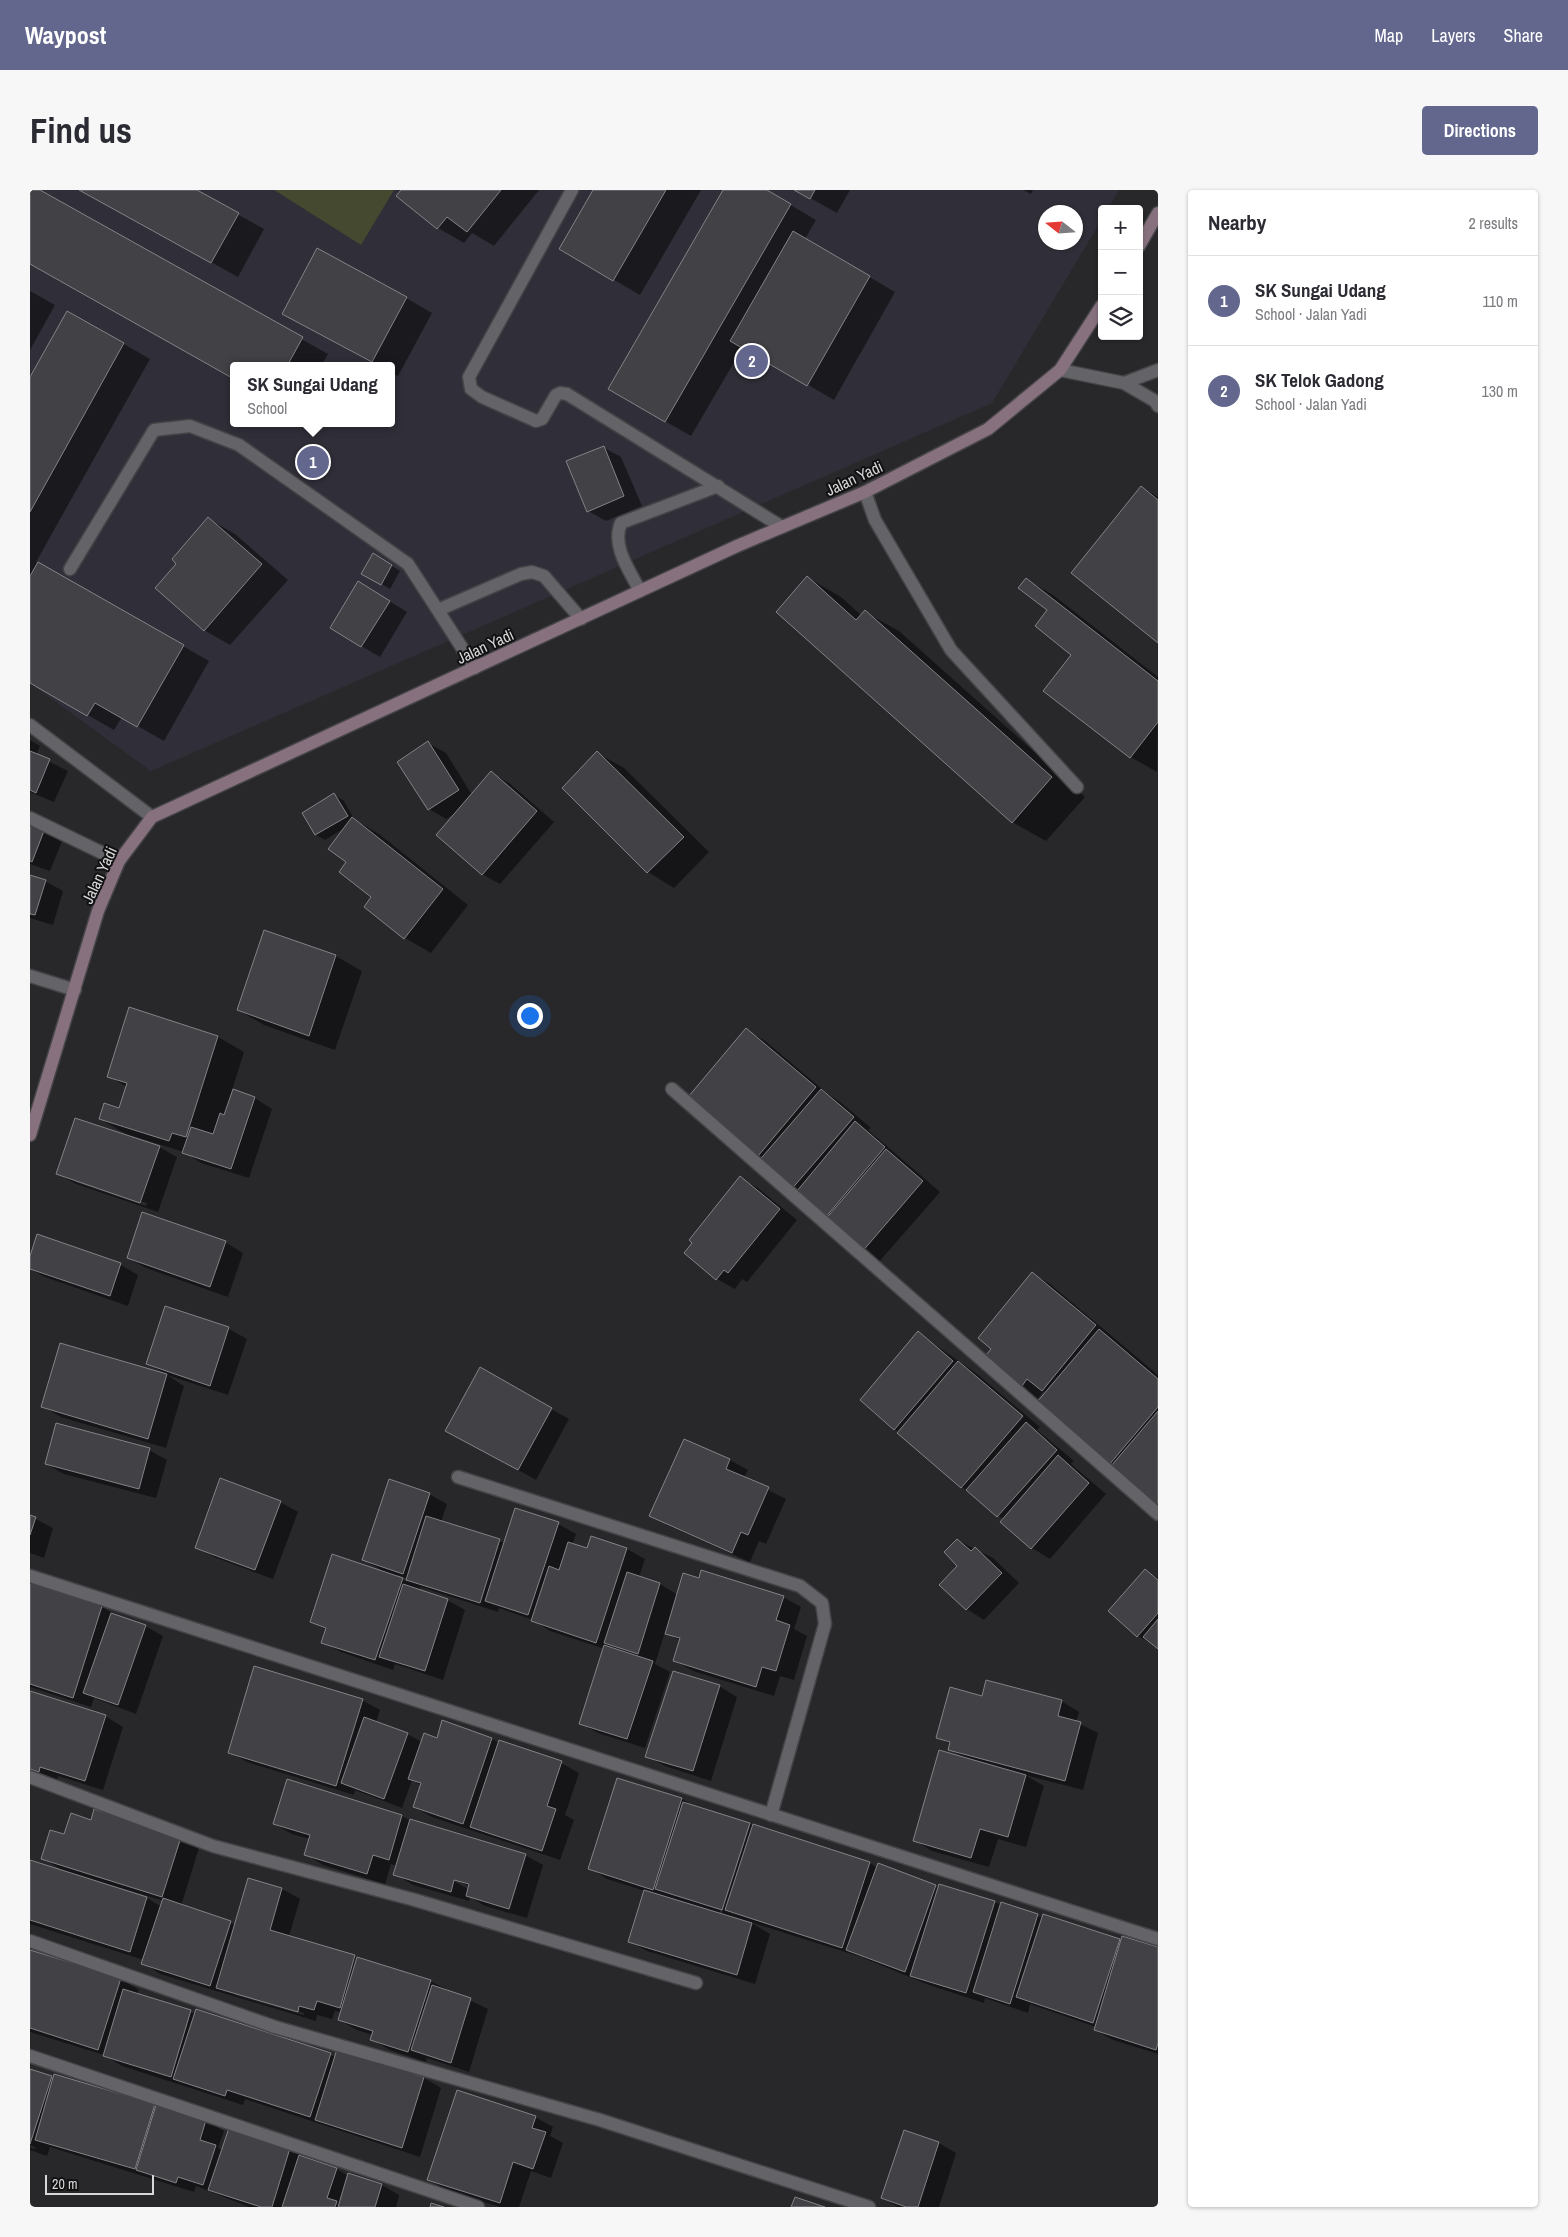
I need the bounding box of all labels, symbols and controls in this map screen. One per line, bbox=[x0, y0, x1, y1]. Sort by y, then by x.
text: Waypost bbox=[25, 19, 106, 51]
text: Map bbox=[1375, 23, 1403, 48]
text: Layers bbox=[1431, 23, 1476, 48]
text: Share bbox=[1504, 23, 1543, 48]
button: Directions bbox=[1422, 106, 1538, 155]
text: Find us bbox=[30, 107, 132, 154]
north arrow bbox=[1038, 205, 1083, 250]
map controls bbox=[1098, 205, 1143, 340]
button: + bbox=[1098, 205, 1143, 250]
text: Nearby bbox=[1208, 208, 1266, 237]
text: 2 results bbox=[1468, 212, 1518, 234]
button: − bbox=[1098, 250, 1143, 295]
text: SK Sungai Udang bbox=[1255, 277, 1386, 303]
text: 1 bbox=[1220, 290, 1228, 312]
text: 110 m bbox=[1482, 290, 1518, 312]
button: layers bbox=[1098, 295, 1143, 340]
text: School · Jalan Yadi bbox=[1255, 303, 1367, 325]
pin: 2 bbox=[736, 342, 768, 380]
popup bbox=[230, 362, 395, 427]
text: SK Telok Gadong bbox=[1255, 367, 1384, 393]
text: SK Sungai Udang bbox=[247, 371, 378, 397]
text: 2 bbox=[1220, 380, 1228, 402]
text: 130 m bbox=[1482, 380, 1518, 402]
text: School · Jalan Yadi bbox=[1255, 393, 1367, 415]
text: School bbox=[247, 397, 287, 419]
pin: 1 bbox=[297, 443, 329, 481]
street label: Jalan Yadi bbox=[822, 455, 886, 501]
street label: Jalan Yadi bbox=[453, 623, 517, 669]
street label: Jalan Yadi bbox=[76, 843, 122, 907]
your location bbox=[517, 1003, 543, 1029]
scale bar bbox=[45, 2172, 154, 2195]
text: 20 m bbox=[52, 2175, 78, 2193]

